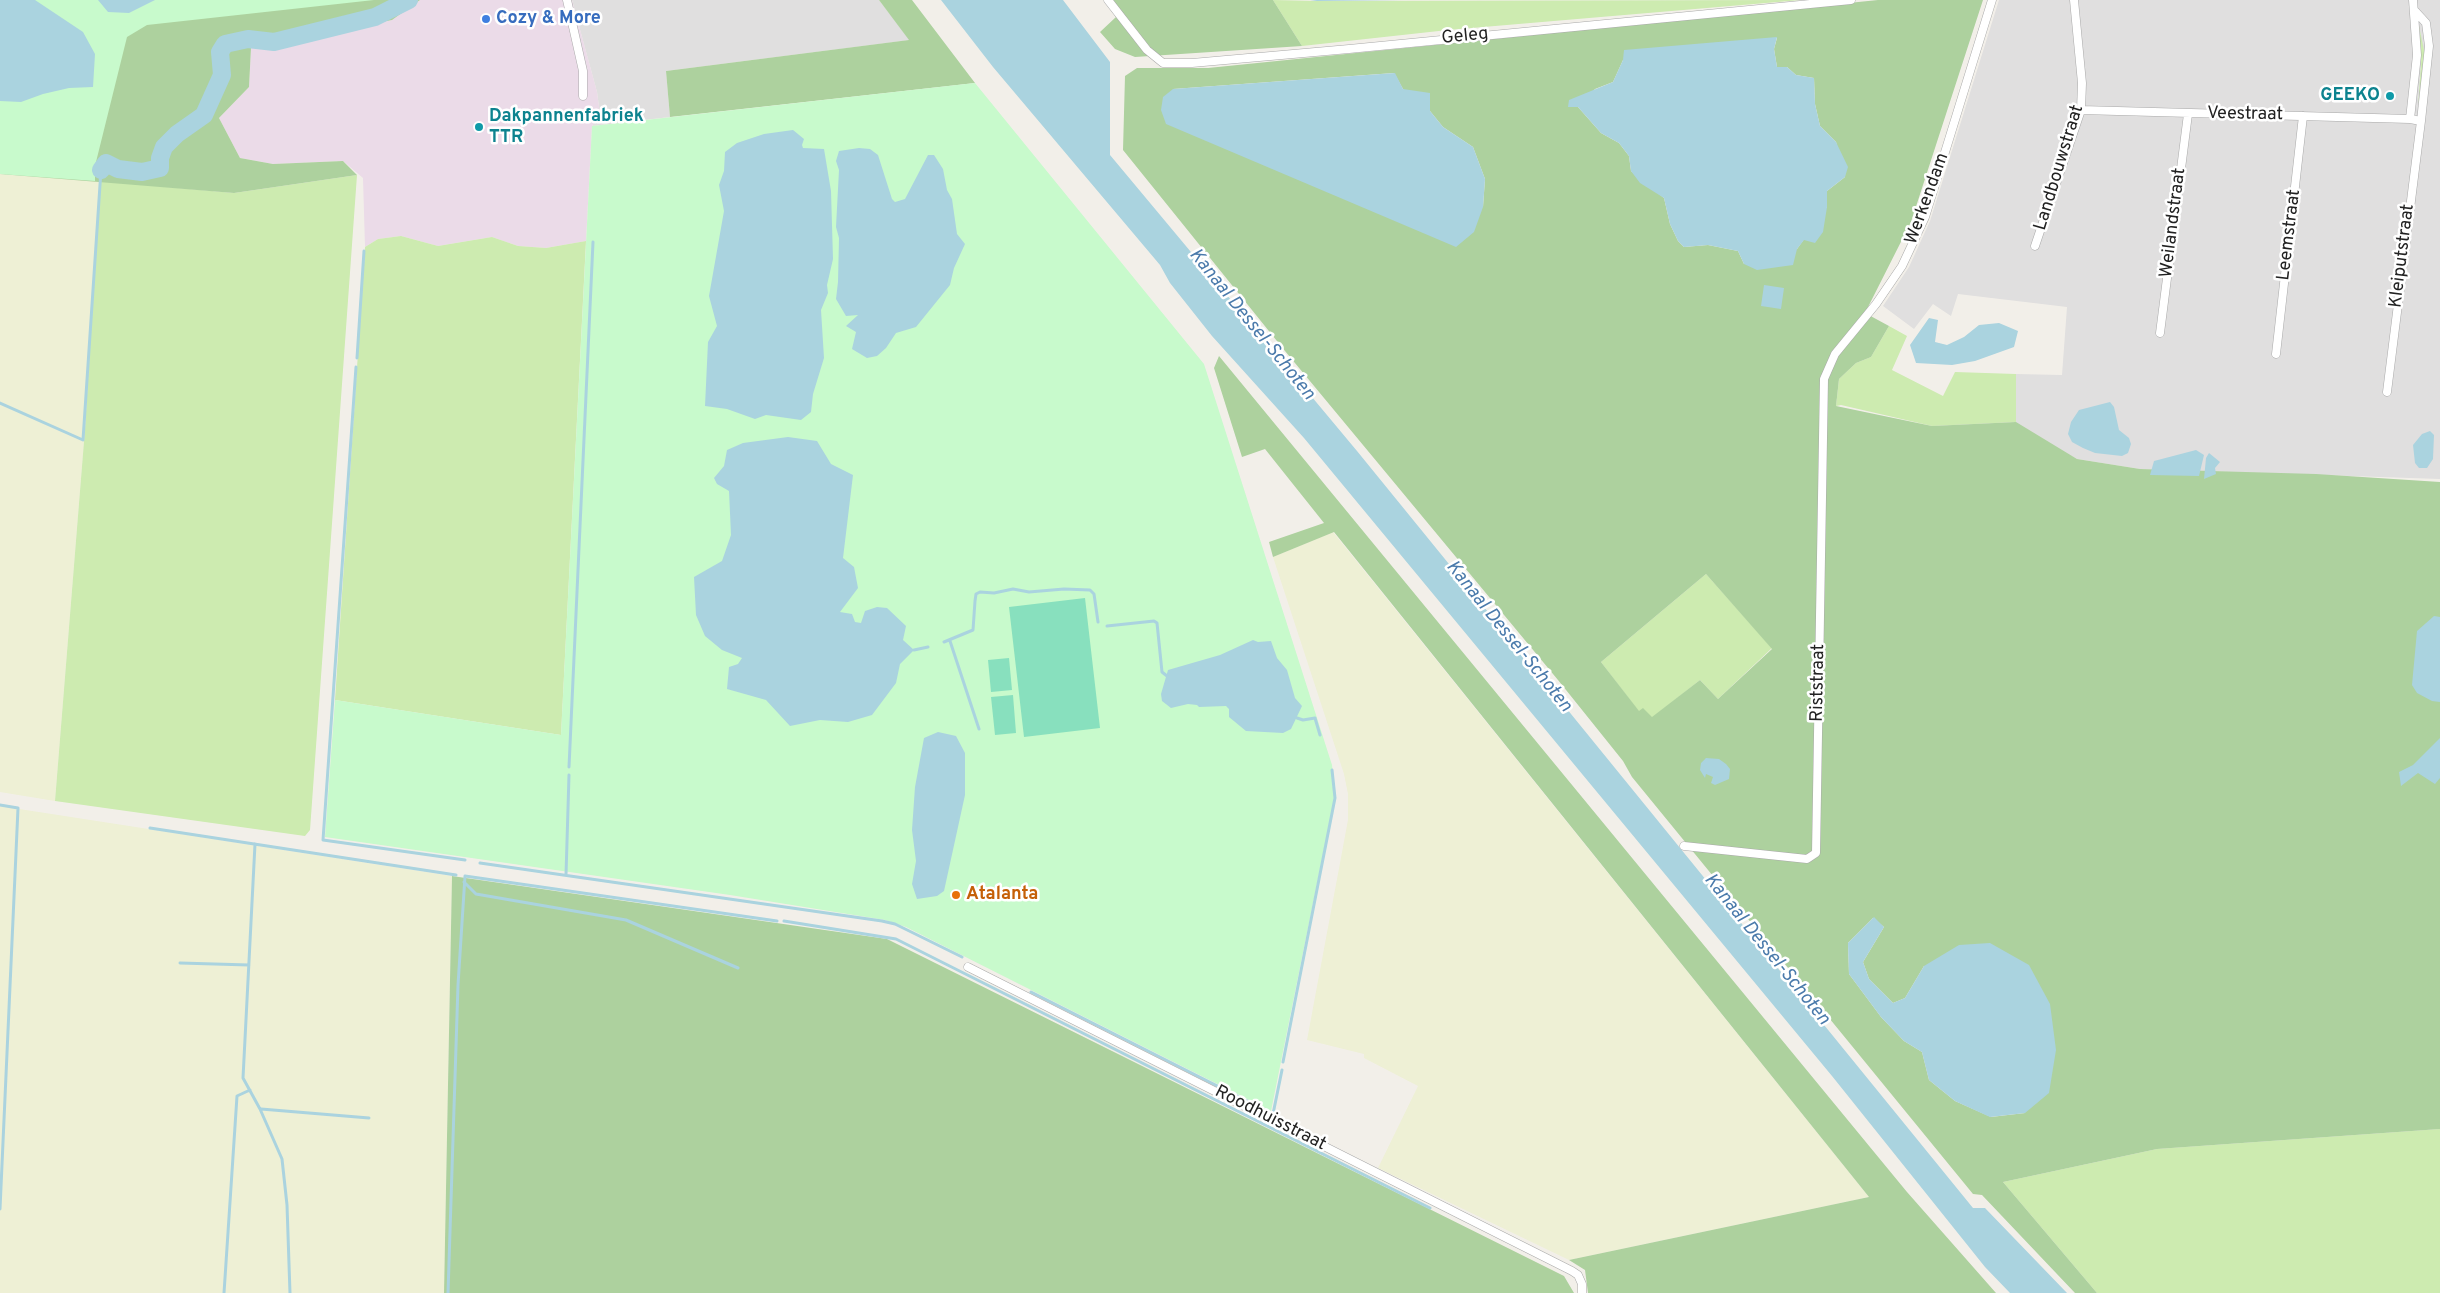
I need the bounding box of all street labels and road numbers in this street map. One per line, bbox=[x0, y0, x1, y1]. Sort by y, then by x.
street label: Geleg bbox=[1441, 24, 1489, 50]
street label: Landbouwstraat bbox=[2031, 103, 2089, 233]
street label: Veestraat bbox=[2207, 104, 2283, 126]
street label: Werkendam bbox=[1901, 150, 1955, 248]
street label: Weilandstraat bbox=[2157, 167, 2191, 279]
street label: Leemstraat bbox=[2274, 188, 2306, 282]
street label: Kleiputstraat bbox=[2386, 203, 2420, 309]
street label: Riststraat bbox=[1808, 644, 1830, 722]
street label: Roodhuisstraat bbox=[1211, 1082, 1329, 1156]

